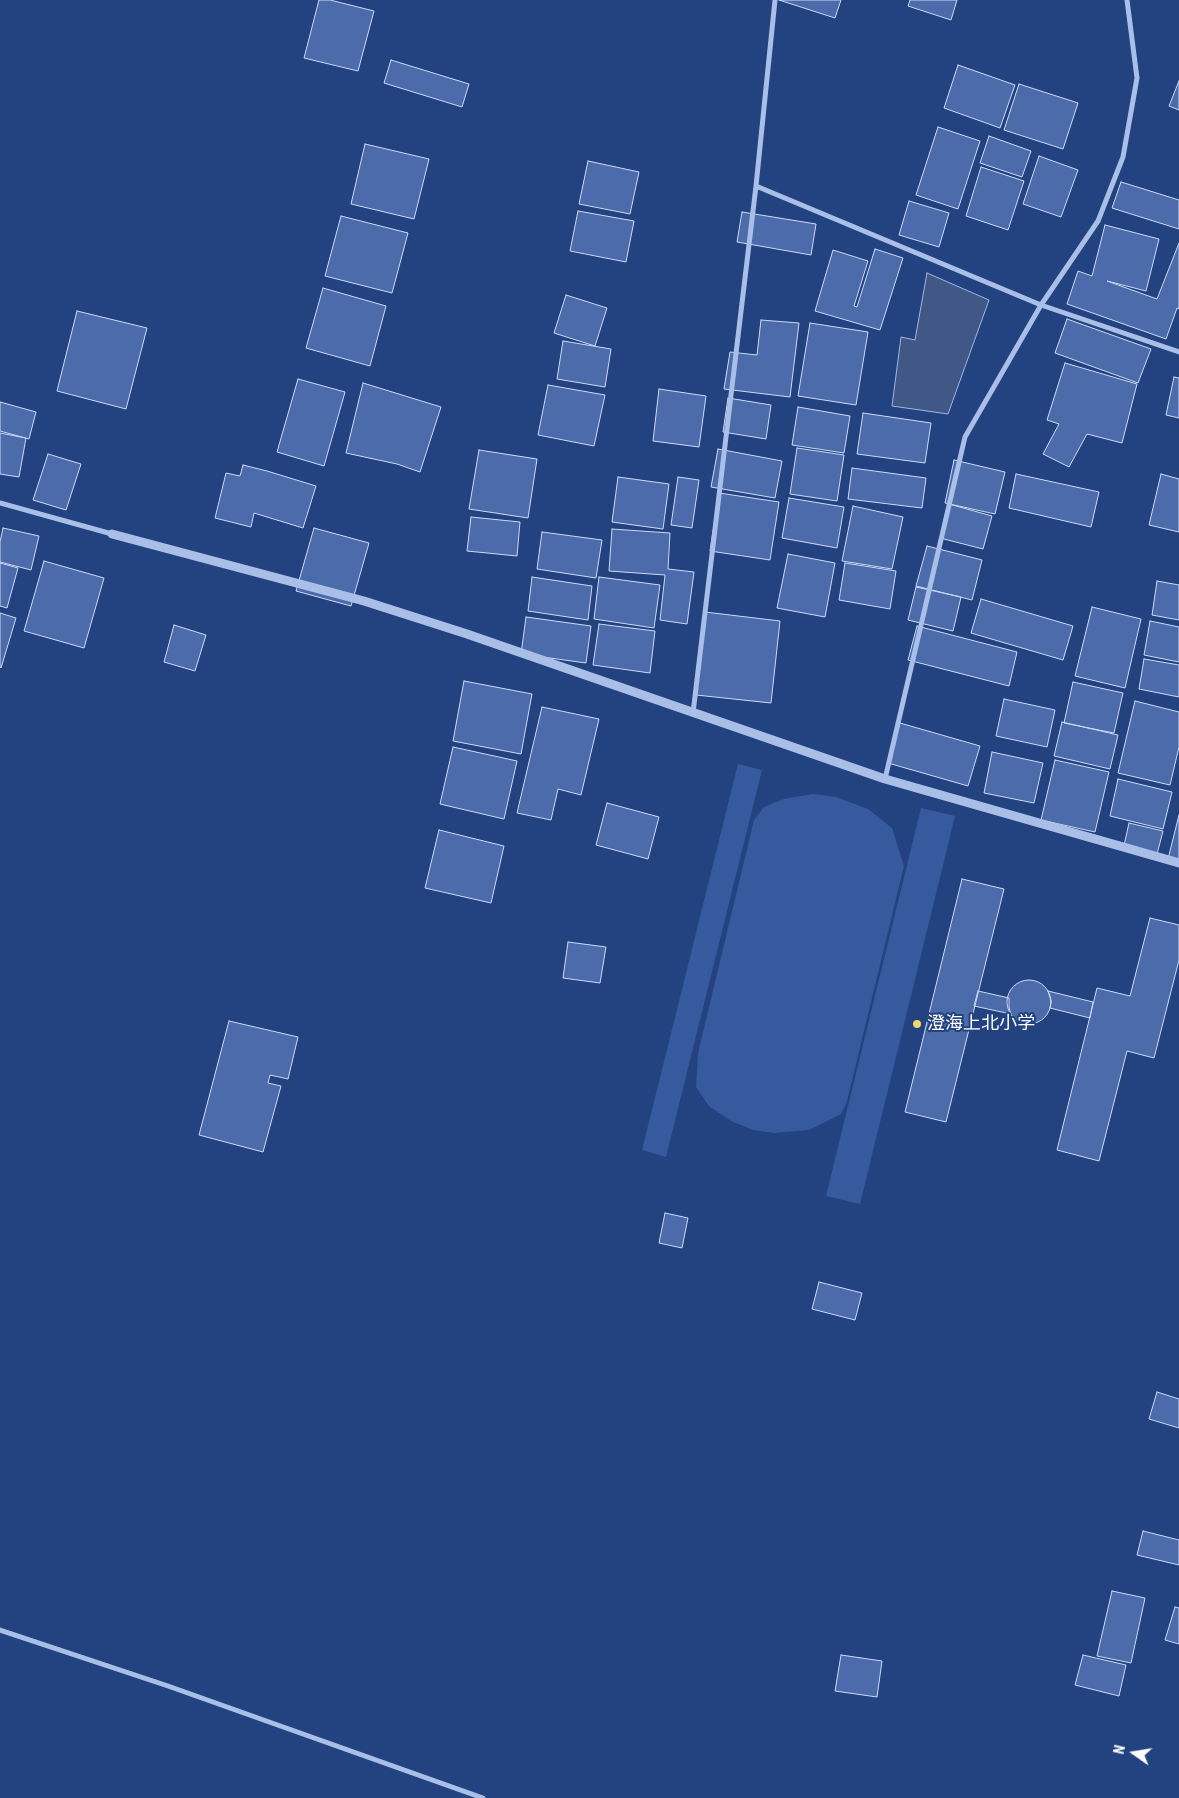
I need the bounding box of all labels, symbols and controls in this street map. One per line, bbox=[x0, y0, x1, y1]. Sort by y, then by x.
place label: 澄海上北小学 bbox=[927, 1013, 1035, 1035]
marker: 澄海上北小学 bbox=[911, 1018, 923, 1030]
north arrow bbox=[1109, 1728, 1159, 1778]
text: N bbox=[1111, 1744, 1128, 1756]

